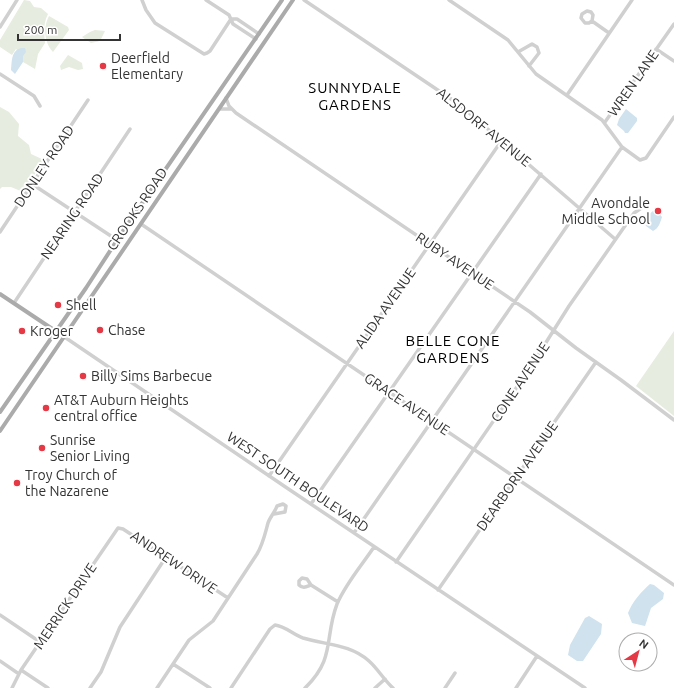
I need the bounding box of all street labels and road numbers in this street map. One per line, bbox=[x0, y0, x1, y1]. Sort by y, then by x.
street label: WREN LANE bbox=[604, 47, 662, 119]
street label: ALSDORF AVENUE bbox=[434, 84, 534, 170]
street label: DONLEY ROAD bbox=[11, 122, 77, 210]
street label: CROOKS ROAD bbox=[103, 164, 171, 253]
street label: NEARING ROAD bbox=[37, 170, 107, 262]
street label: RUBY AVENUE bbox=[413, 229, 497, 293]
street label: ALIDA AVENUE bbox=[351, 265, 419, 351]
street label: CONE AVENUE bbox=[487, 339, 553, 425]
street label: GRACE AVENUE bbox=[361, 370, 453, 439]
street label: DEARBORN AVENUE bbox=[473, 418, 561, 534]
street label: WEST SOUTH BOULEVARD bbox=[224, 428, 372, 536]
street label: ANDREW DRIVE bbox=[128, 527, 220, 597]
street label: MERRICK DRIVE bbox=[30, 560, 100, 652]

